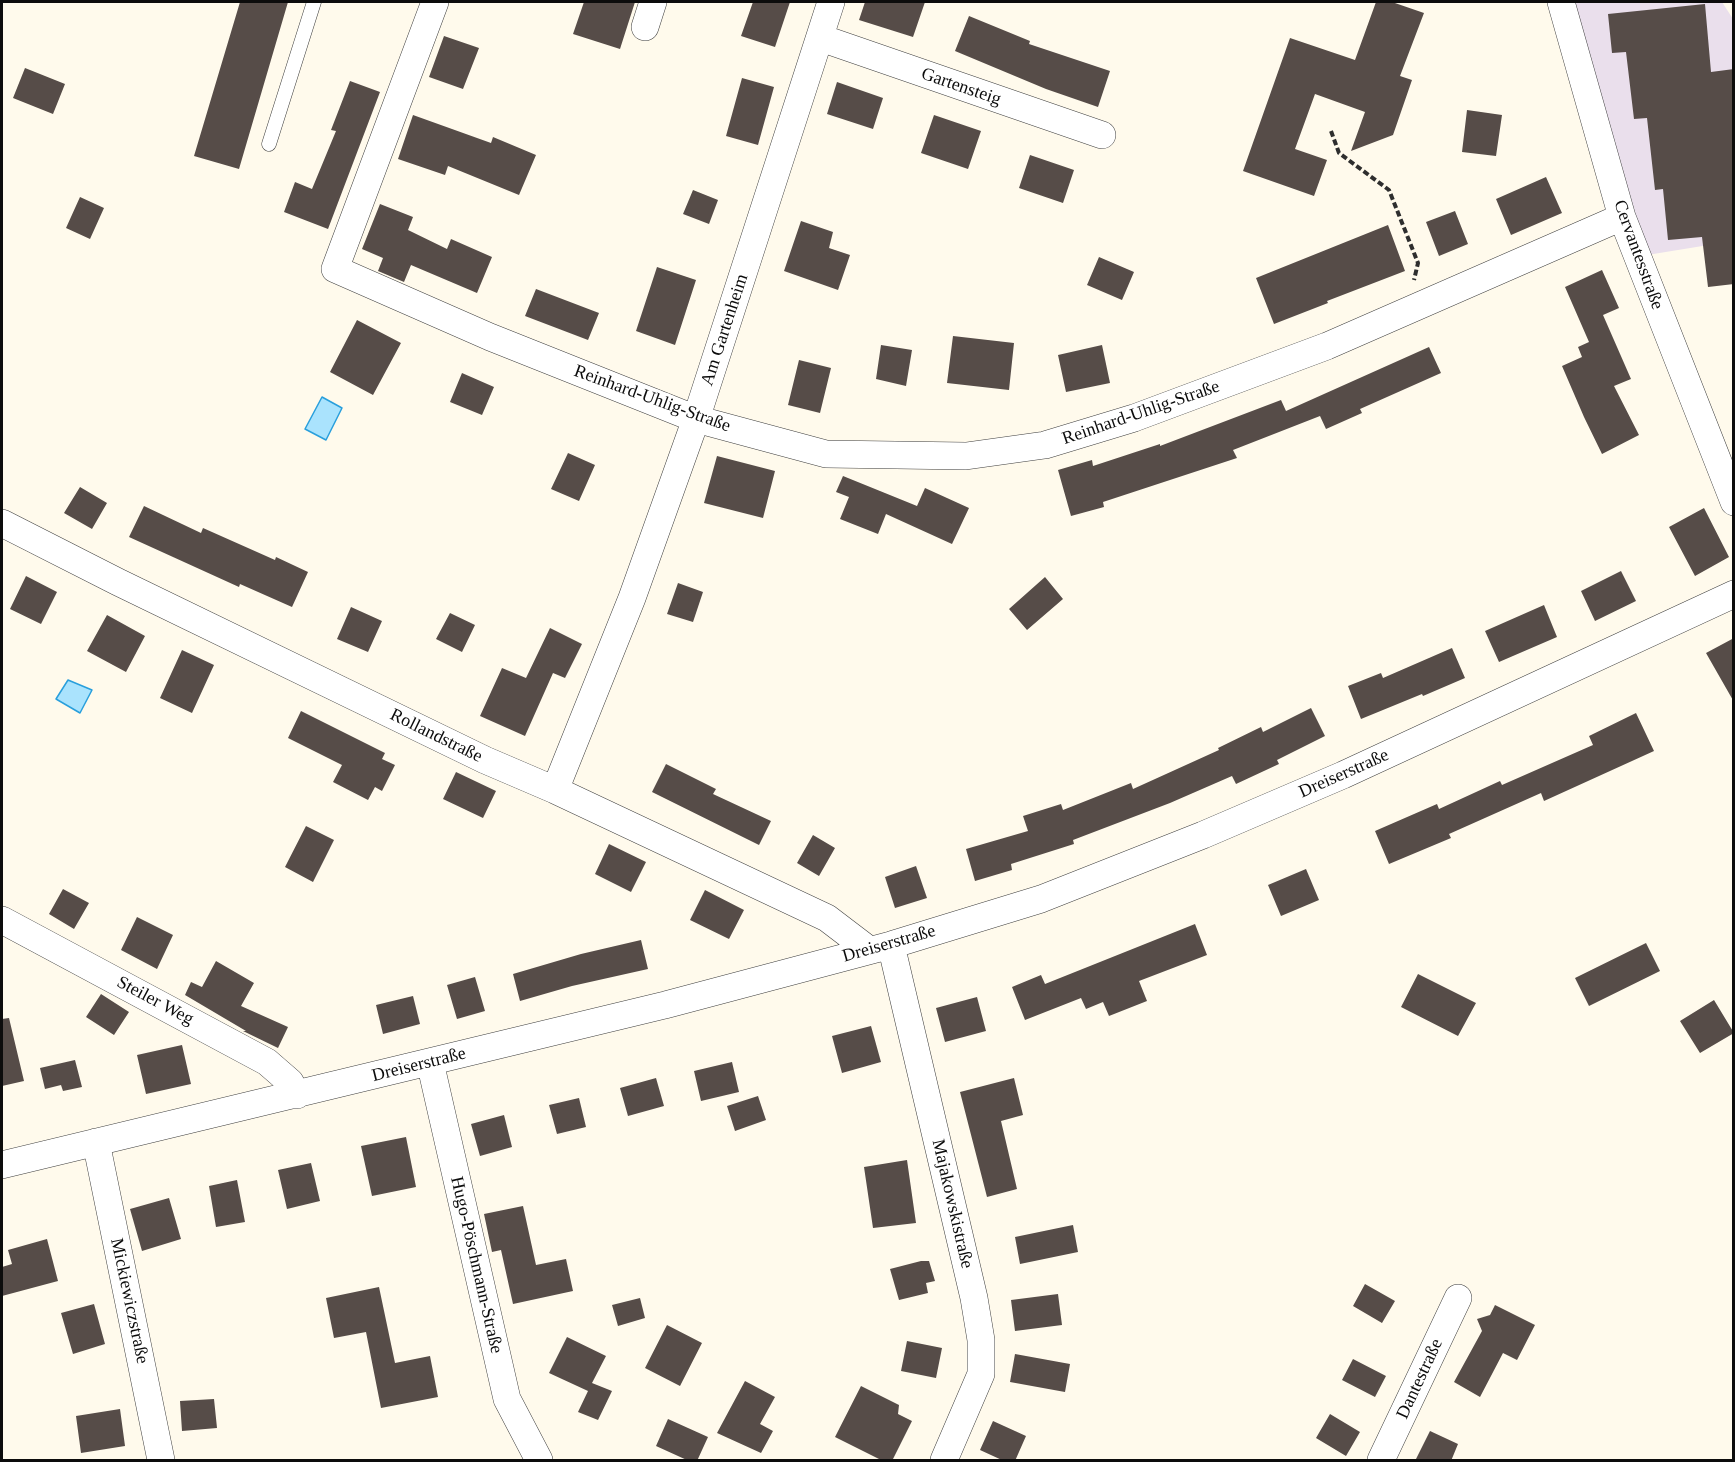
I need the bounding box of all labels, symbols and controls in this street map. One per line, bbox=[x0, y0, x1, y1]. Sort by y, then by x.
street label: Gartensteig bbox=[918, 63, 1004, 111]
street label: Cervantesstraße bbox=[1608, 197, 1668, 313]
street label: Am Gartenheim bbox=[697, 271, 753, 389]
street label: Reinhard-Uhlig-Straße bbox=[571, 361, 733, 437]
street label: Reinhard-Uhlig-Straße bbox=[1060, 376, 1222, 450]
street label: Rollandstraße bbox=[386, 704, 486, 768]
street label: Dreiserstraße bbox=[1296, 745, 1392, 803]
street label: Dreiserstraße bbox=[840, 920, 938, 968]
street label: Steiler Weg bbox=[113, 972, 197, 1030]
street label: Dreiserstraße bbox=[370, 1043, 468, 1087]
street label: Majakowskistraße bbox=[927, 1137, 977, 1271]
street label: Hugo-Pöschmann-Straße bbox=[445, 1174, 507, 1356]
street label: Mickiewiczstraße bbox=[105, 1236, 153, 1366]
street label: Dantestraße bbox=[1392, 1335, 1448, 1423]

